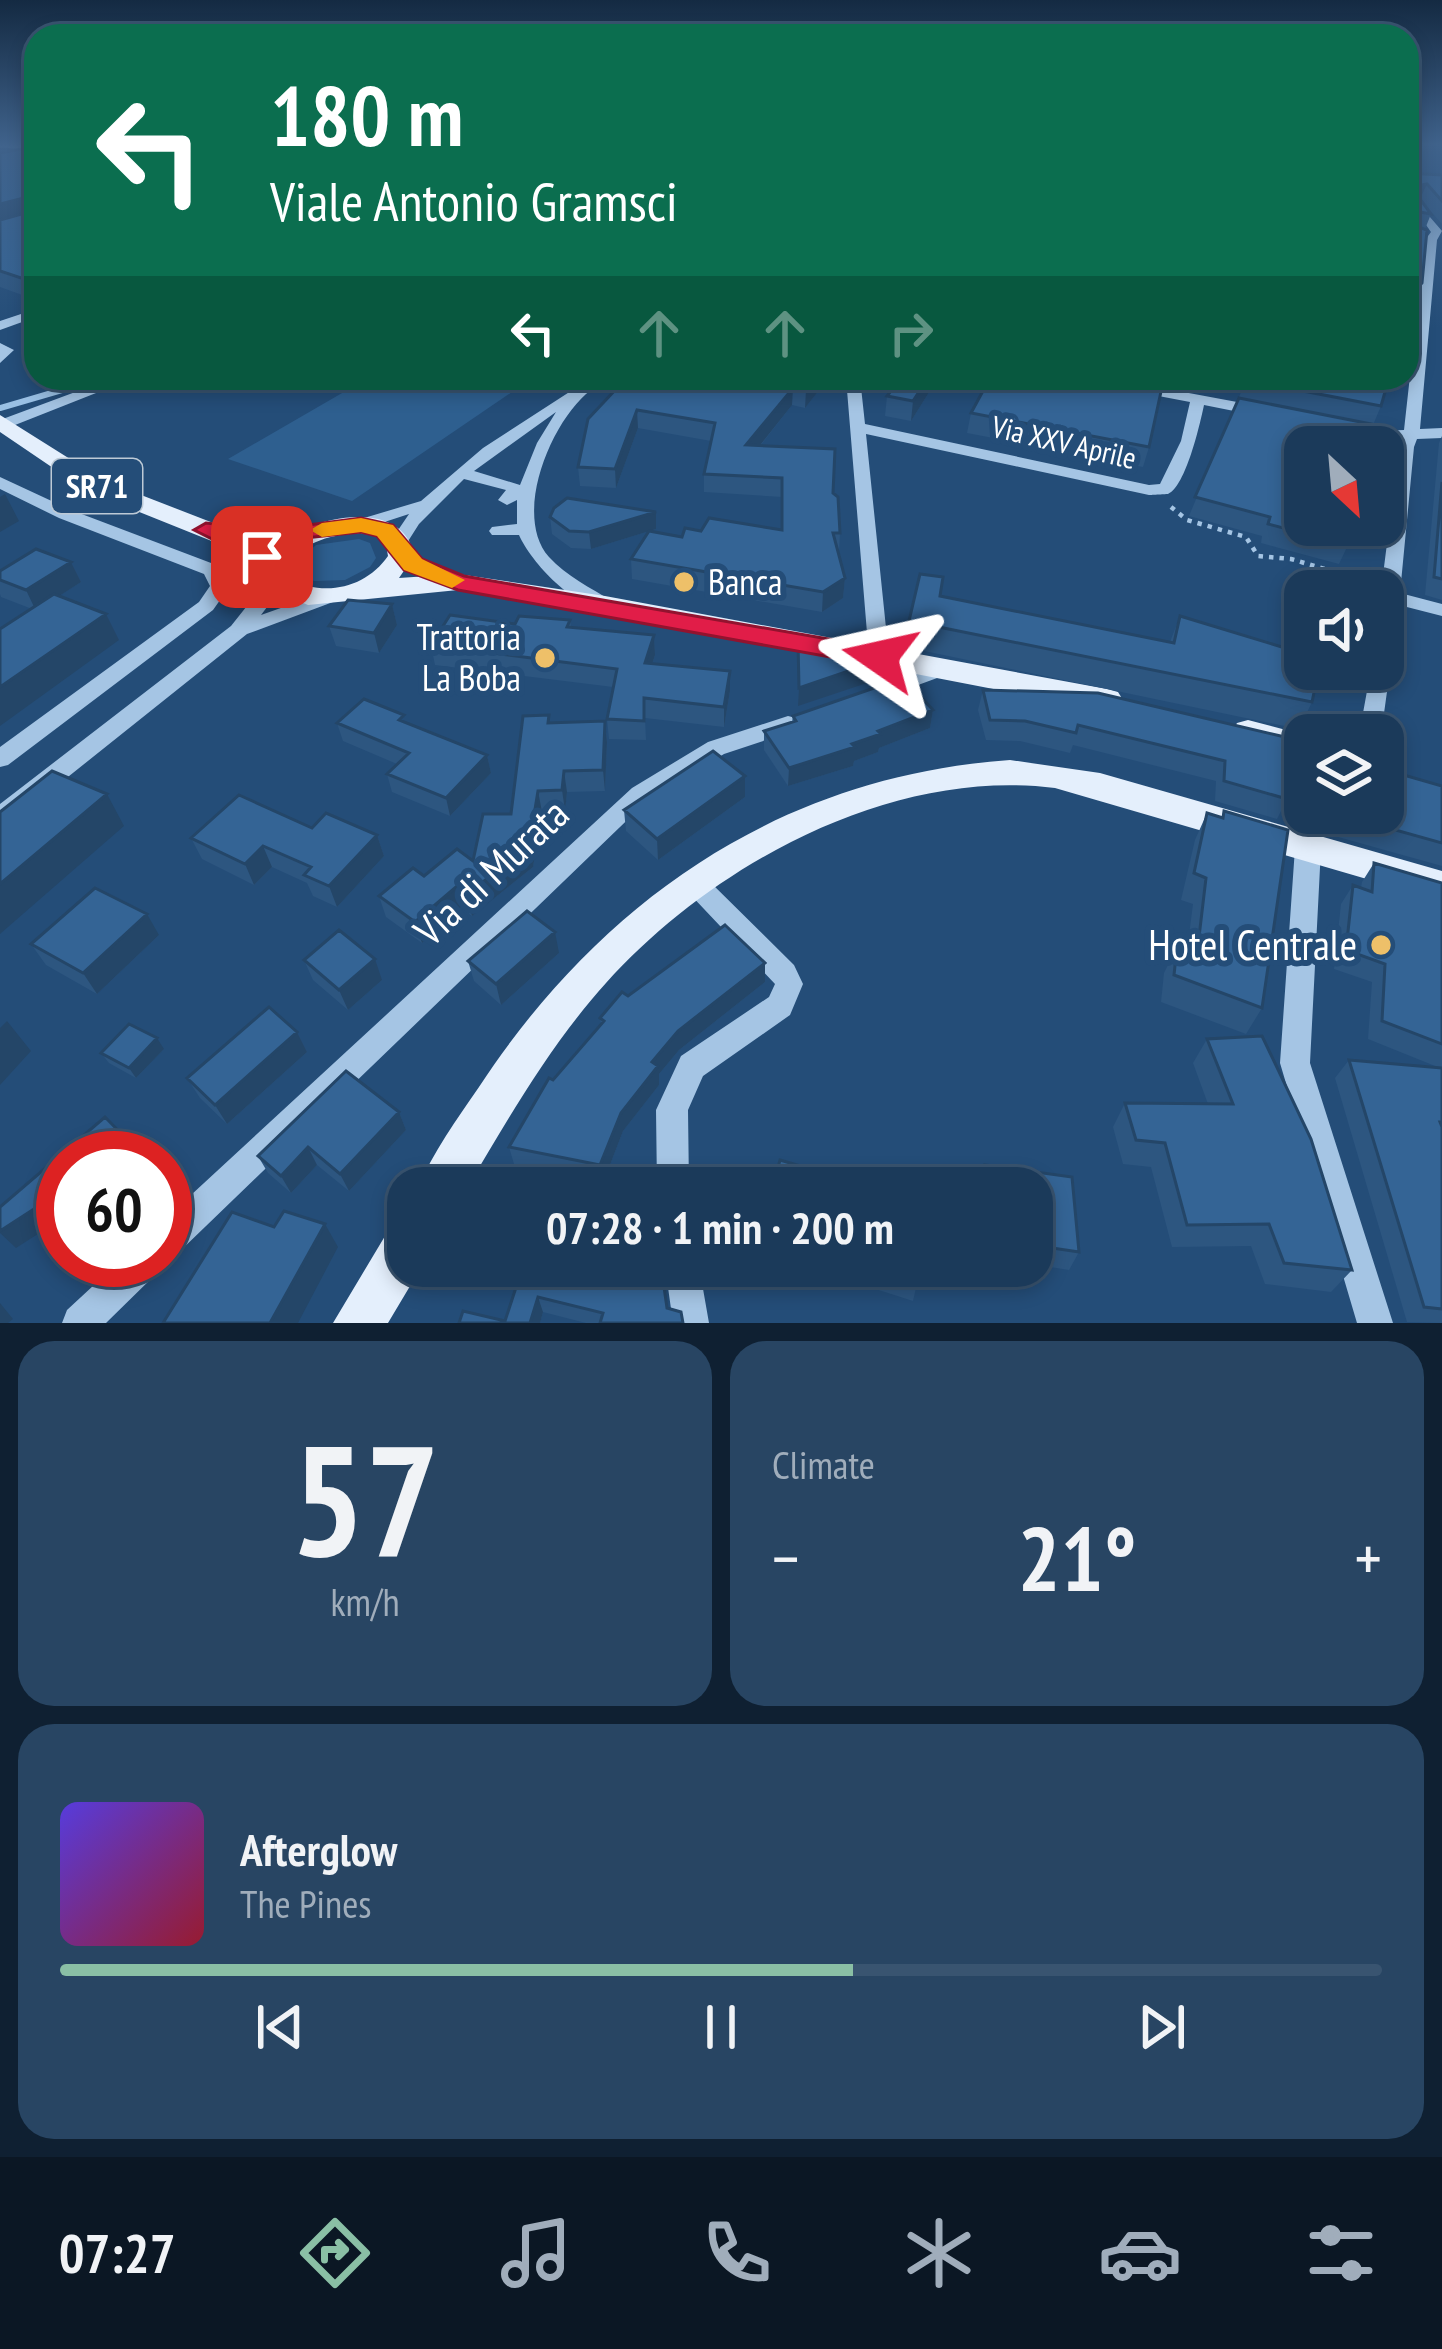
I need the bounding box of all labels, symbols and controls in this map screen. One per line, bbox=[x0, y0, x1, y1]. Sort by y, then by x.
text: 180 m bbox=[270, 60, 463, 169]
icon: left bbox=[72, 72, 228, 228]
text: Viale Antonio Gramsci bbox=[270, 166, 678, 236]
icon: left bbox=[500, 300, 566, 366]
icon: ahead bbox=[626, 300, 692, 366]
icon: ahead bbox=[752, 300, 818, 366]
icon: right bbox=[878, 300, 944, 366]
street label: Via XXV Aprile bbox=[987, 406, 1140, 477]
north arrow bbox=[1284, 426, 1404, 546]
map controls bbox=[1284, 426, 1404, 834]
road number: SR71 bbox=[52, 459, 142, 513]
pin bbox=[211, 506, 313, 608]
icon: arrive bbox=[229, 524, 295, 590]
place label: Banca bbox=[708, 558, 782, 605]
marker: Banca bbox=[671, 569, 697, 595]
button: sound bbox=[1284, 570, 1404, 690]
position arrow bbox=[817, 594, 943, 720]
place label: Trattoria La Boba bbox=[417, 613, 521, 701]
marker: Trattoria La Boba bbox=[532, 645, 558, 671]
button: layers bbox=[1284, 714, 1404, 834]
street label: Via di Murata bbox=[401, 786, 580, 958]
place label: Hotel Centrale bbox=[1148, 917, 1357, 972]
marker: Hotel Centrale bbox=[1368, 932, 1394, 958]
speed limit sign: 60 bbox=[36, 1131, 192, 1287]
text: 07:28 · 1 min · 200 m bbox=[546, 1198, 894, 1256]
text: 57 bbox=[290, 1397, 440, 1599]
text: Climate bbox=[772, 1439, 875, 1490]
text: 21° bbox=[1018, 1499, 1136, 1616]
text: − bbox=[772, 1515, 799, 1600]
text: + bbox=[1355, 1515, 1382, 1600]
text: km/h bbox=[330, 1576, 400, 1627]
text: Afterglow bbox=[240, 1820, 397, 1878]
text: The Pines bbox=[240, 1878, 371, 1929]
icon: previous bbox=[247, 1994, 313, 2060]
icon: pause bbox=[688, 1994, 754, 2060]
icon: next bbox=[1129, 1994, 1195, 2060]
icon: directions bbox=[293, 2211, 377, 2295]
icon: music bbox=[494, 2211, 578, 2295]
icon: phone bbox=[695, 2211, 779, 2295]
icon: climate bbox=[897, 2211, 981, 2295]
icon: car bbox=[1098, 2211, 1182, 2295]
icon: filters bbox=[1299, 2211, 1383, 2295]
text: 07:27 bbox=[59, 2218, 175, 2288]

